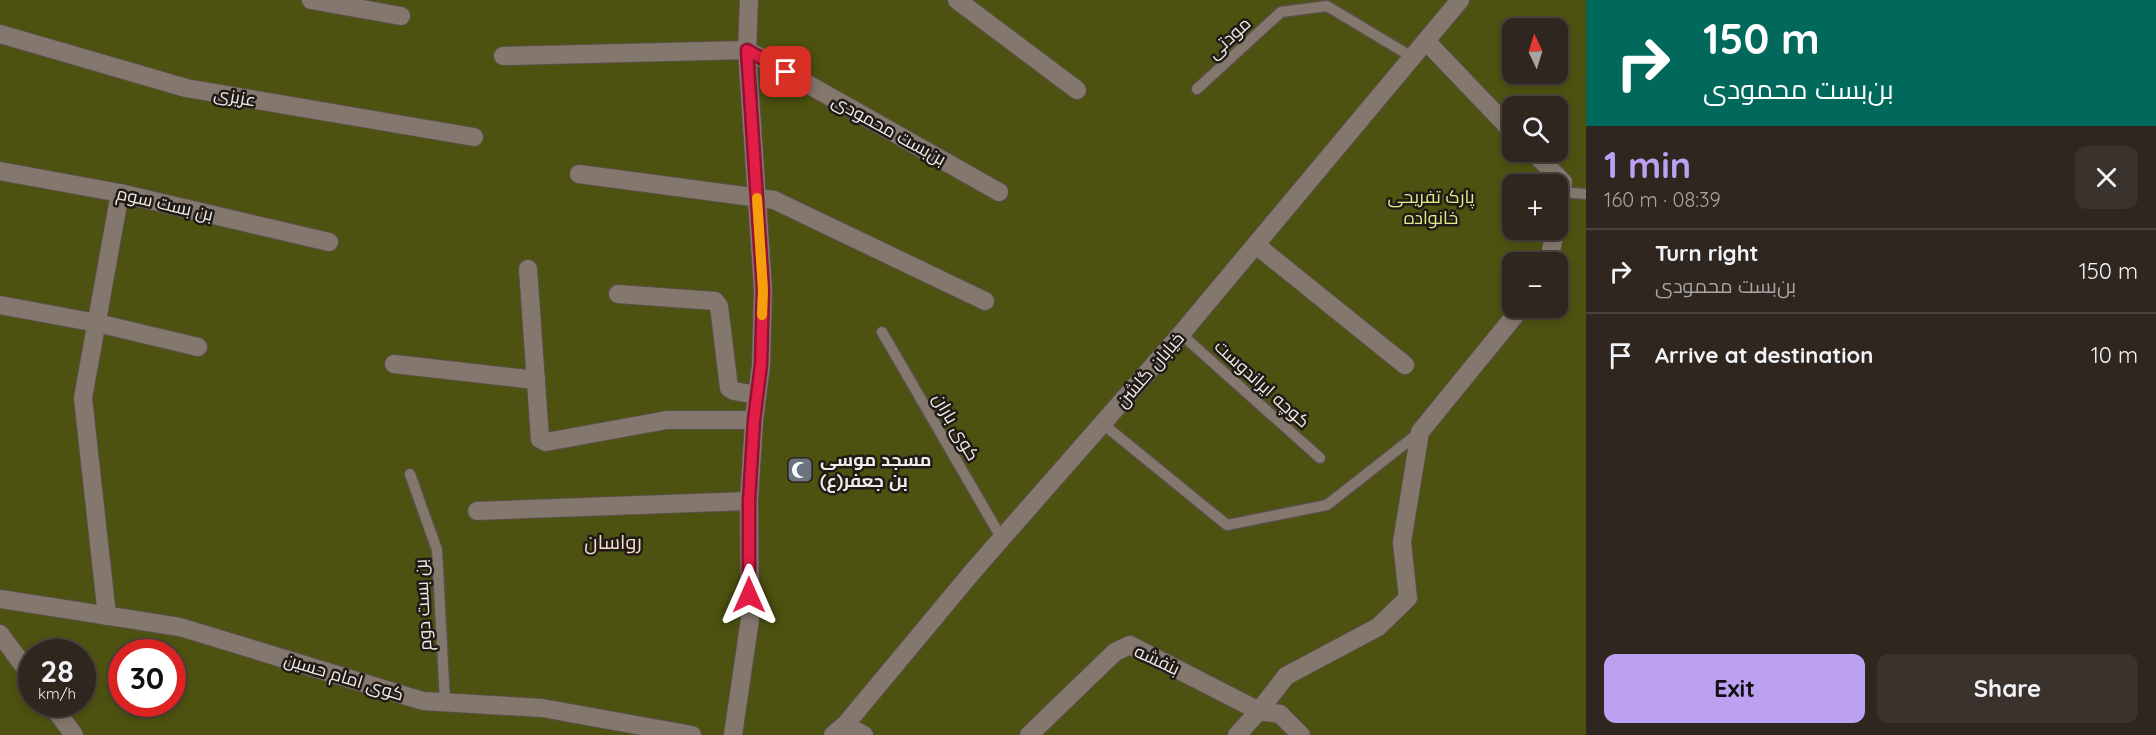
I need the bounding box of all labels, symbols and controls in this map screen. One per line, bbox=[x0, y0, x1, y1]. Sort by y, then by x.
street label: مودتی bbox=[1202, 12, 1255, 64]
text: 150 m bbox=[1703, 12, 1820, 65]
north arrow bbox=[1502, 18, 1568, 84]
map controls bbox=[1502, 18, 1568, 318]
icon: right bbox=[1604, 24, 1682, 102]
pin bbox=[760, 46, 811, 97]
icon: arrive bbox=[769, 55, 802, 88]
text: بن‌بست محمودی bbox=[1703, 72, 1894, 106]
street label: عزیزی bbox=[212, 82, 258, 112]
street label: بن‌بست محمودی bbox=[828, 89, 950, 170]
button: search bbox=[1502, 96, 1568, 162]
text: 1 min bbox=[1604, 142, 1691, 187]
button: close bbox=[2075, 146, 2138, 209]
button: + bbox=[1502, 174, 1568, 240]
street label: بن بست سوم bbox=[114, 181, 216, 227]
park label: پارک تفریحی خانواده bbox=[1387, 185, 1475, 229]
text: 160 m · 08:39 bbox=[1604, 187, 1721, 212]
text: Turn right bbox=[1655, 239, 1759, 267]
button: − bbox=[1502, 252, 1568, 318]
icon: right bbox=[1604, 255, 1637, 288]
text: 150 m bbox=[2079, 257, 2138, 285]
text: بن‌بست محمودی bbox=[1655, 273, 1796, 298]
street label: خیابان گلشن bbox=[1110, 327, 1189, 412]
street label: کوچه ایراندوست bbox=[1209, 335, 1315, 433]
icon: arrive bbox=[1604, 339, 1637, 372]
text: Arrive at destination bbox=[1655, 341, 1873, 369]
text: 10 m bbox=[2091, 341, 2138, 369]
street label: کوی باران bbox=[928, 389, 985, 465]
place label: مسجد موسی بن جعفر(ع) bbox=[820, 448, 931, 493]
mosque icon: مسجد موسی بن جعفر(ع) bbox=[785, 455, 815, 485]
district label: رواسان bbox=[584, 529, 642, 555]
street label: بن بست دوم bbox=[409, 558, 437, 652]
position arrow bbox=[717, 563, 781, 627]
speed limit sign: 30 bbox=[108, 639, 186, 717]
street label: بنفشه bbox=[1131, 639, 1184, 680]
street label: کوی امام حسین bbox=[281, 647, 407, 707]
text: 28 bbox=[40, 652, 74, 690]
button: Exit bbox=[1604, 654, 1865, 723]
button: Share bbox=[1877, 654, 2138, 723]
text: km/h bbox=[38, 684, 76, 703]

